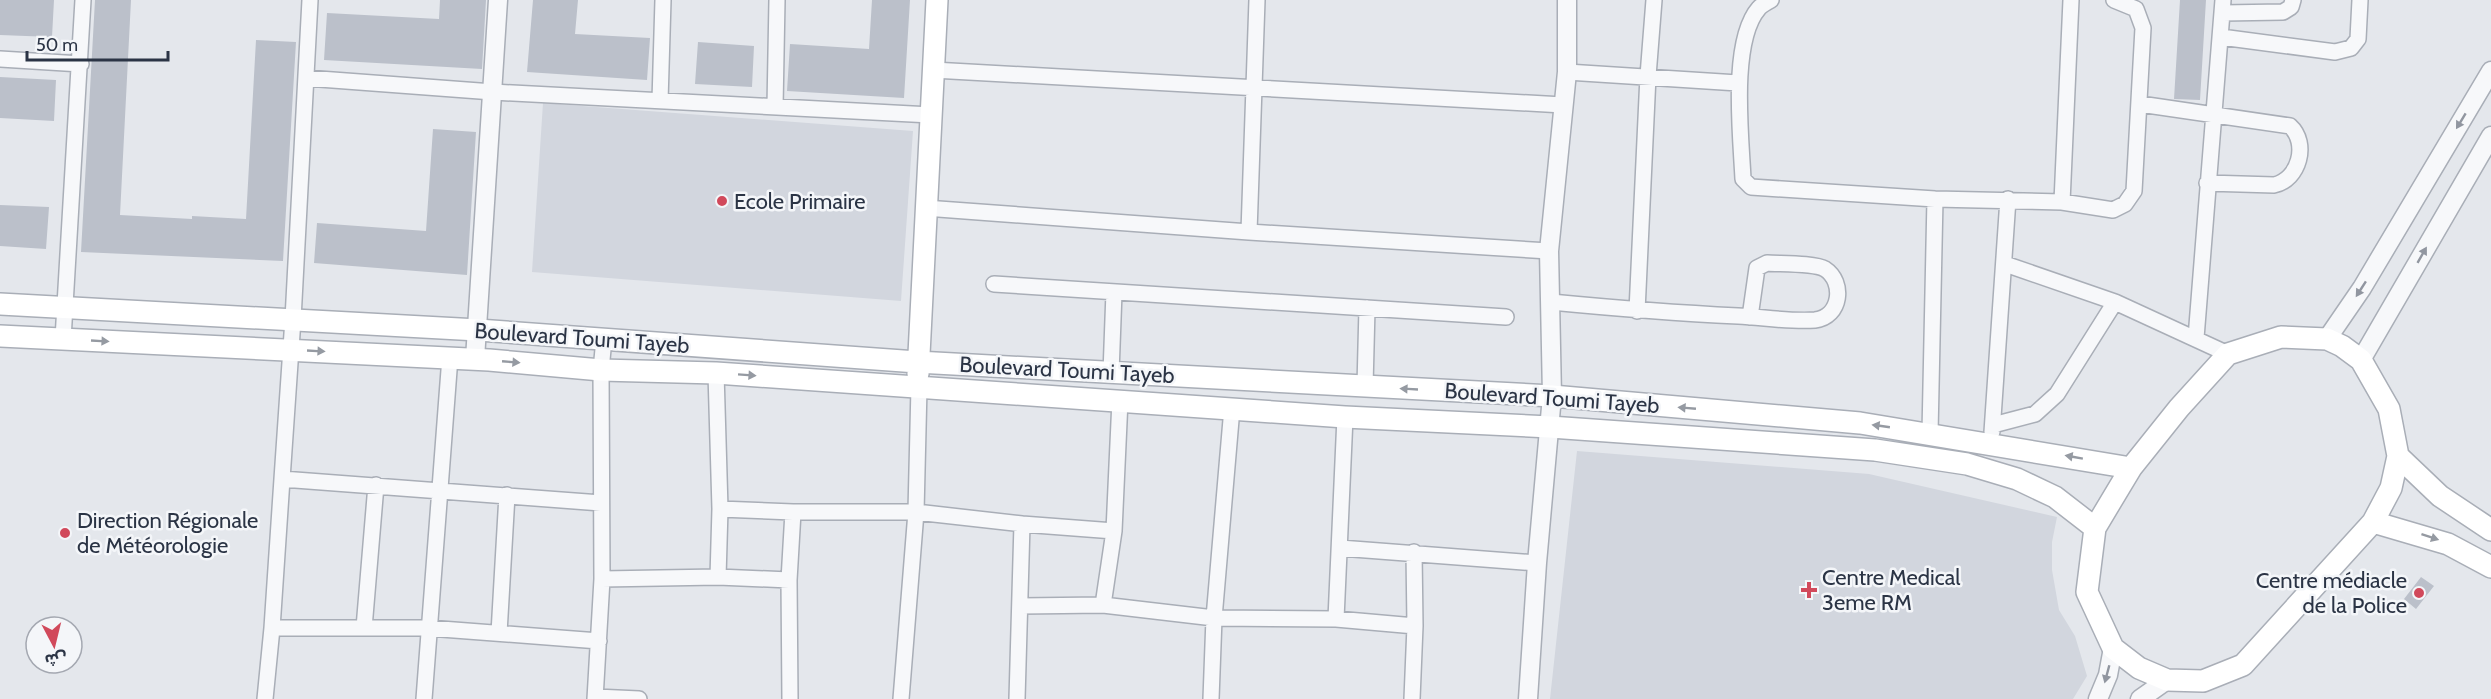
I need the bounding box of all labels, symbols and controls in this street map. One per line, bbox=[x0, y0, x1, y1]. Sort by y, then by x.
scale bar bbox=[27, 24, 168, 62]
text: 50 m bbox=[36, 34, 78, 56]
one-way arrow bbox=[2456, 113, 2466, 130]
place label: Ecole Primaire bbox=[734, 188, 866, 215]
marker: Ecole Primaire bbox=[715, 194, 729, 208]
one-way arrow bbox=[2417, 246, 2427, 263]
one-way arrow bbox=[2355, 280, 2367, 296]
street label: Boulevard Toumi Tayeb bbox=[474, 317, 690, 359]
one-way arrow bbox=[91, 336, 110, 345]
one-way arrow bbox=[307, 347, 326, 356]
street label: Boulevard Toumi Tayeb bbox=[959, 351, 1175, 389]
one-way arrow bbox=[501, 357, 520, 366]
one-way arrow bbox=[738, 371, 757, 380]
street label: Boulevard Toumi Tayeb bbox=[1444, 377, 1660, 419]
one-way arrow bbox=[1399, 384, 1418, 393]
one-way arrow bbox=[1677, 403, 1696, 413]
one-way arrow bbox=[1871, 422, 1890, 431]
one-way arrow bbox=[2064, 452, 2083, 461]
place label: Direction Régionale de Météorologie bbox=[77, 507, 258, 559]
marker: Direction Régionale de Météorologie bbox=[58, 526, 72, 540]
one-way arrow bbox=[2421, 533, 2439, 543]
place label: Centre Medical 3eme RM bbox=[1822, 564, 1961, 616]
place label: Centre médiacle de la Police bbox=[2256, 567, 2407, 619]
marker: Centre Medical 3eme RM bbox=[1800, 581, 1818, 599]
marker: Centre médiacle de la Police bbox=[2412, 586, 2426, 600]
north arrow bbox=[24, 615, 84, 675]
text: ش bbox=[44, 649, 68, 670]
one-way arrow bbox=[2102, 665, 2111, 683]

